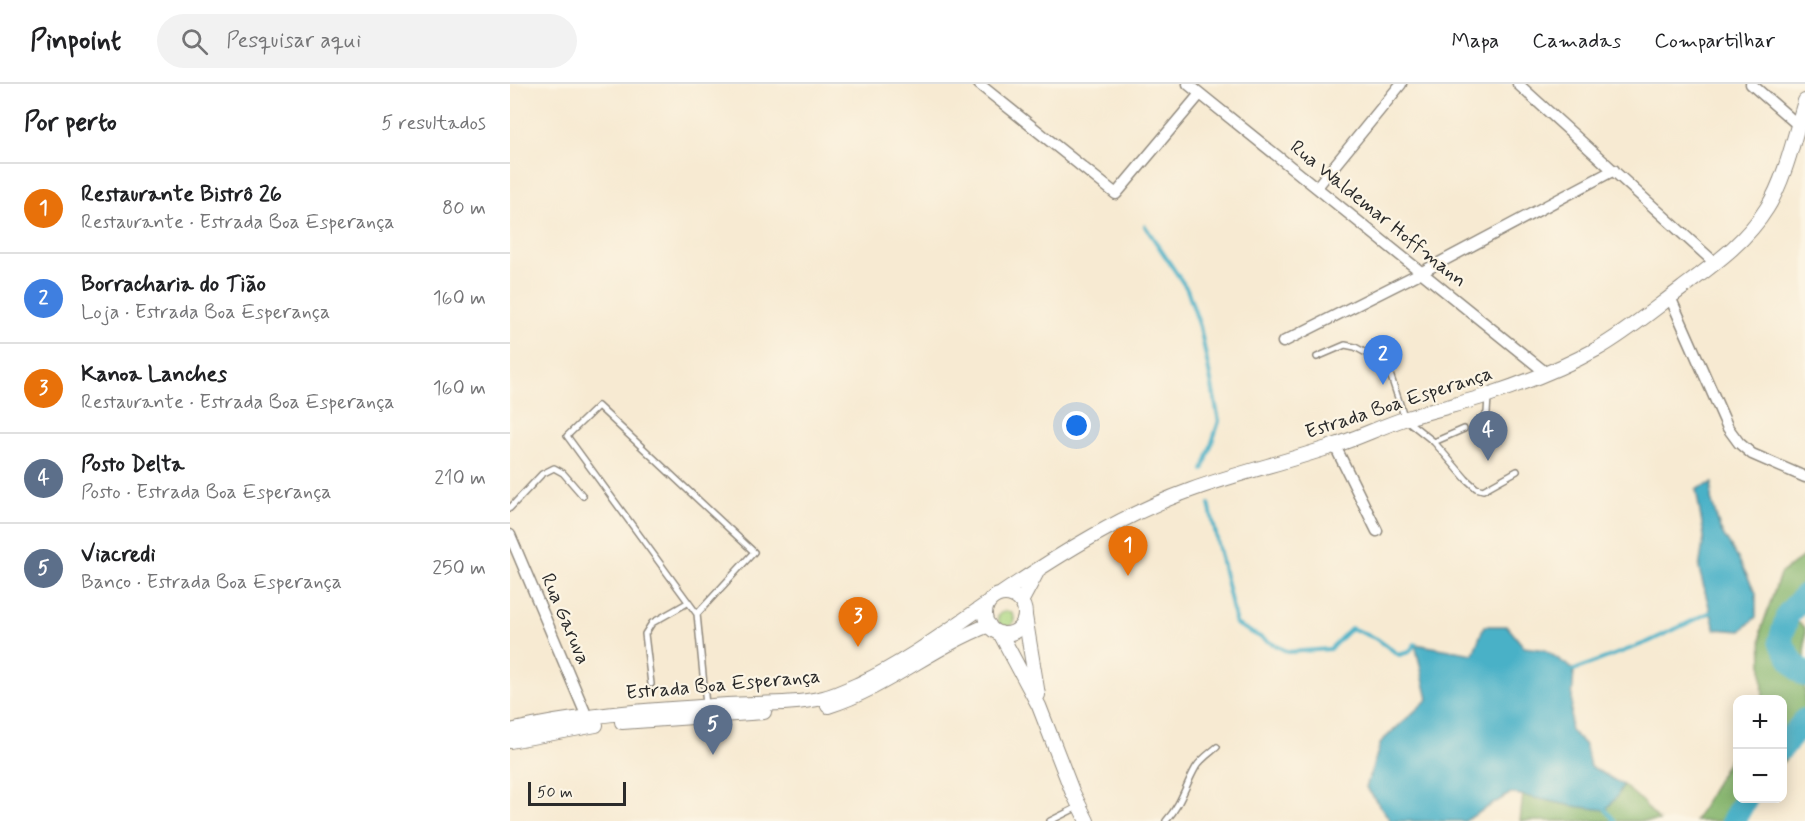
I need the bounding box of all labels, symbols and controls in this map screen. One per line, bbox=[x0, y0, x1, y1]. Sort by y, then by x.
search box bbox=[157, 14, 577, 68]
text: Pinpoint bbox=[30, 23, 121, 60]
icon: search bbox=[178, 25, 211, 58]
text: Pesquisar aqui bbox=[226, 27, 361, 55]
text: Mapa bbox=[1451, 27, 1499, 55]
text: Camadas bbox=[1532, 27, 1621, 55]
text: Compartilhar bbox=[1654, 27, 1775, 55]
text: Por perto bbox=[24, 106, 117, 140]
text: 5 resultados bbox=[381, 110, 486, 137]
street label: Rua Waldemar Hoffmann bbox=[1284, 134, 1472, 294]
text: Restaurante Bistrô 26 bbox=[81, 181, 282, 209]
text: 1 bbox=[39, 195, 48, 222]
text: 80 m bbox=[442, 195, 486, 222]
text: Restaurante · Estrada Boa Esperança bbox=[81, 209, 395, 236]
text: Borracharia do Tião bbox=[81, 271, 266, 299]
text: 2 bbox=[39, 285, 48, 312]
text: 160 m bbox=[433, 285, 486, 312]
text: Loja · Estrada Boa Esperança bbox=[81, 299, 330, 326]
pin: 2 bbox=[1364, 336, 1402, 385]
street label: Estrada Boa Esperança bbox=[1302, 360, 1496, 446]
text: Kanoa Lanches bbox=[81, 361, 227, 389]
text: 3 bbox=[39, 375, 48, 402]
text: 160 m bbox=[433, 375, 486, 402]
text: Restaurante · Estrada Boa Esperança bbox=[81, 389, 395, 416]
your location bbox=[1062, 411, 1091, 440]
pin: 4 bbox=[1468, 412, 1508, 461]
text: Posto Delta bbox=[81, 451, 184, 479]
text: 4 bbox=[38, 465, 49, 492]
text: 210 m bbox=[434, 465, 486, 492]
text: Posto · Estrada Boa Esperança bbox=[81, 479, 332, 506]
pin: 1 bbox=[1108, 526, 1148, 576]
text: Viacredi bbox=[81, 541, 155, 569]
text: 5 bbox=[38, 555, 50, 582]
text: 250 m bbox=[432, 555, 486, 582]
text: Banco · Estrada Boa Esperança bbox=[81, 569, 342, 596]
street label: Rua Garuva bbox=[534, 569, 596, 669]
pin: 3 bbox=[838, 598, 878, 647]
street label: Estrada Boa Esperança bbox=[624, 663, 822, 707]
map controls bbox=[1733, 695, 1787, 803]
button: + bbox=[1733, 695, 1787, 749]
pin: 5 bbox=[694, 706, 732, 755]
button: − bbox=[1733, 749, 1787, 803]
scale bar bbox=[528, 779, 626, 806]
text: 50 m bbox=[537, 782, 573, 803]

